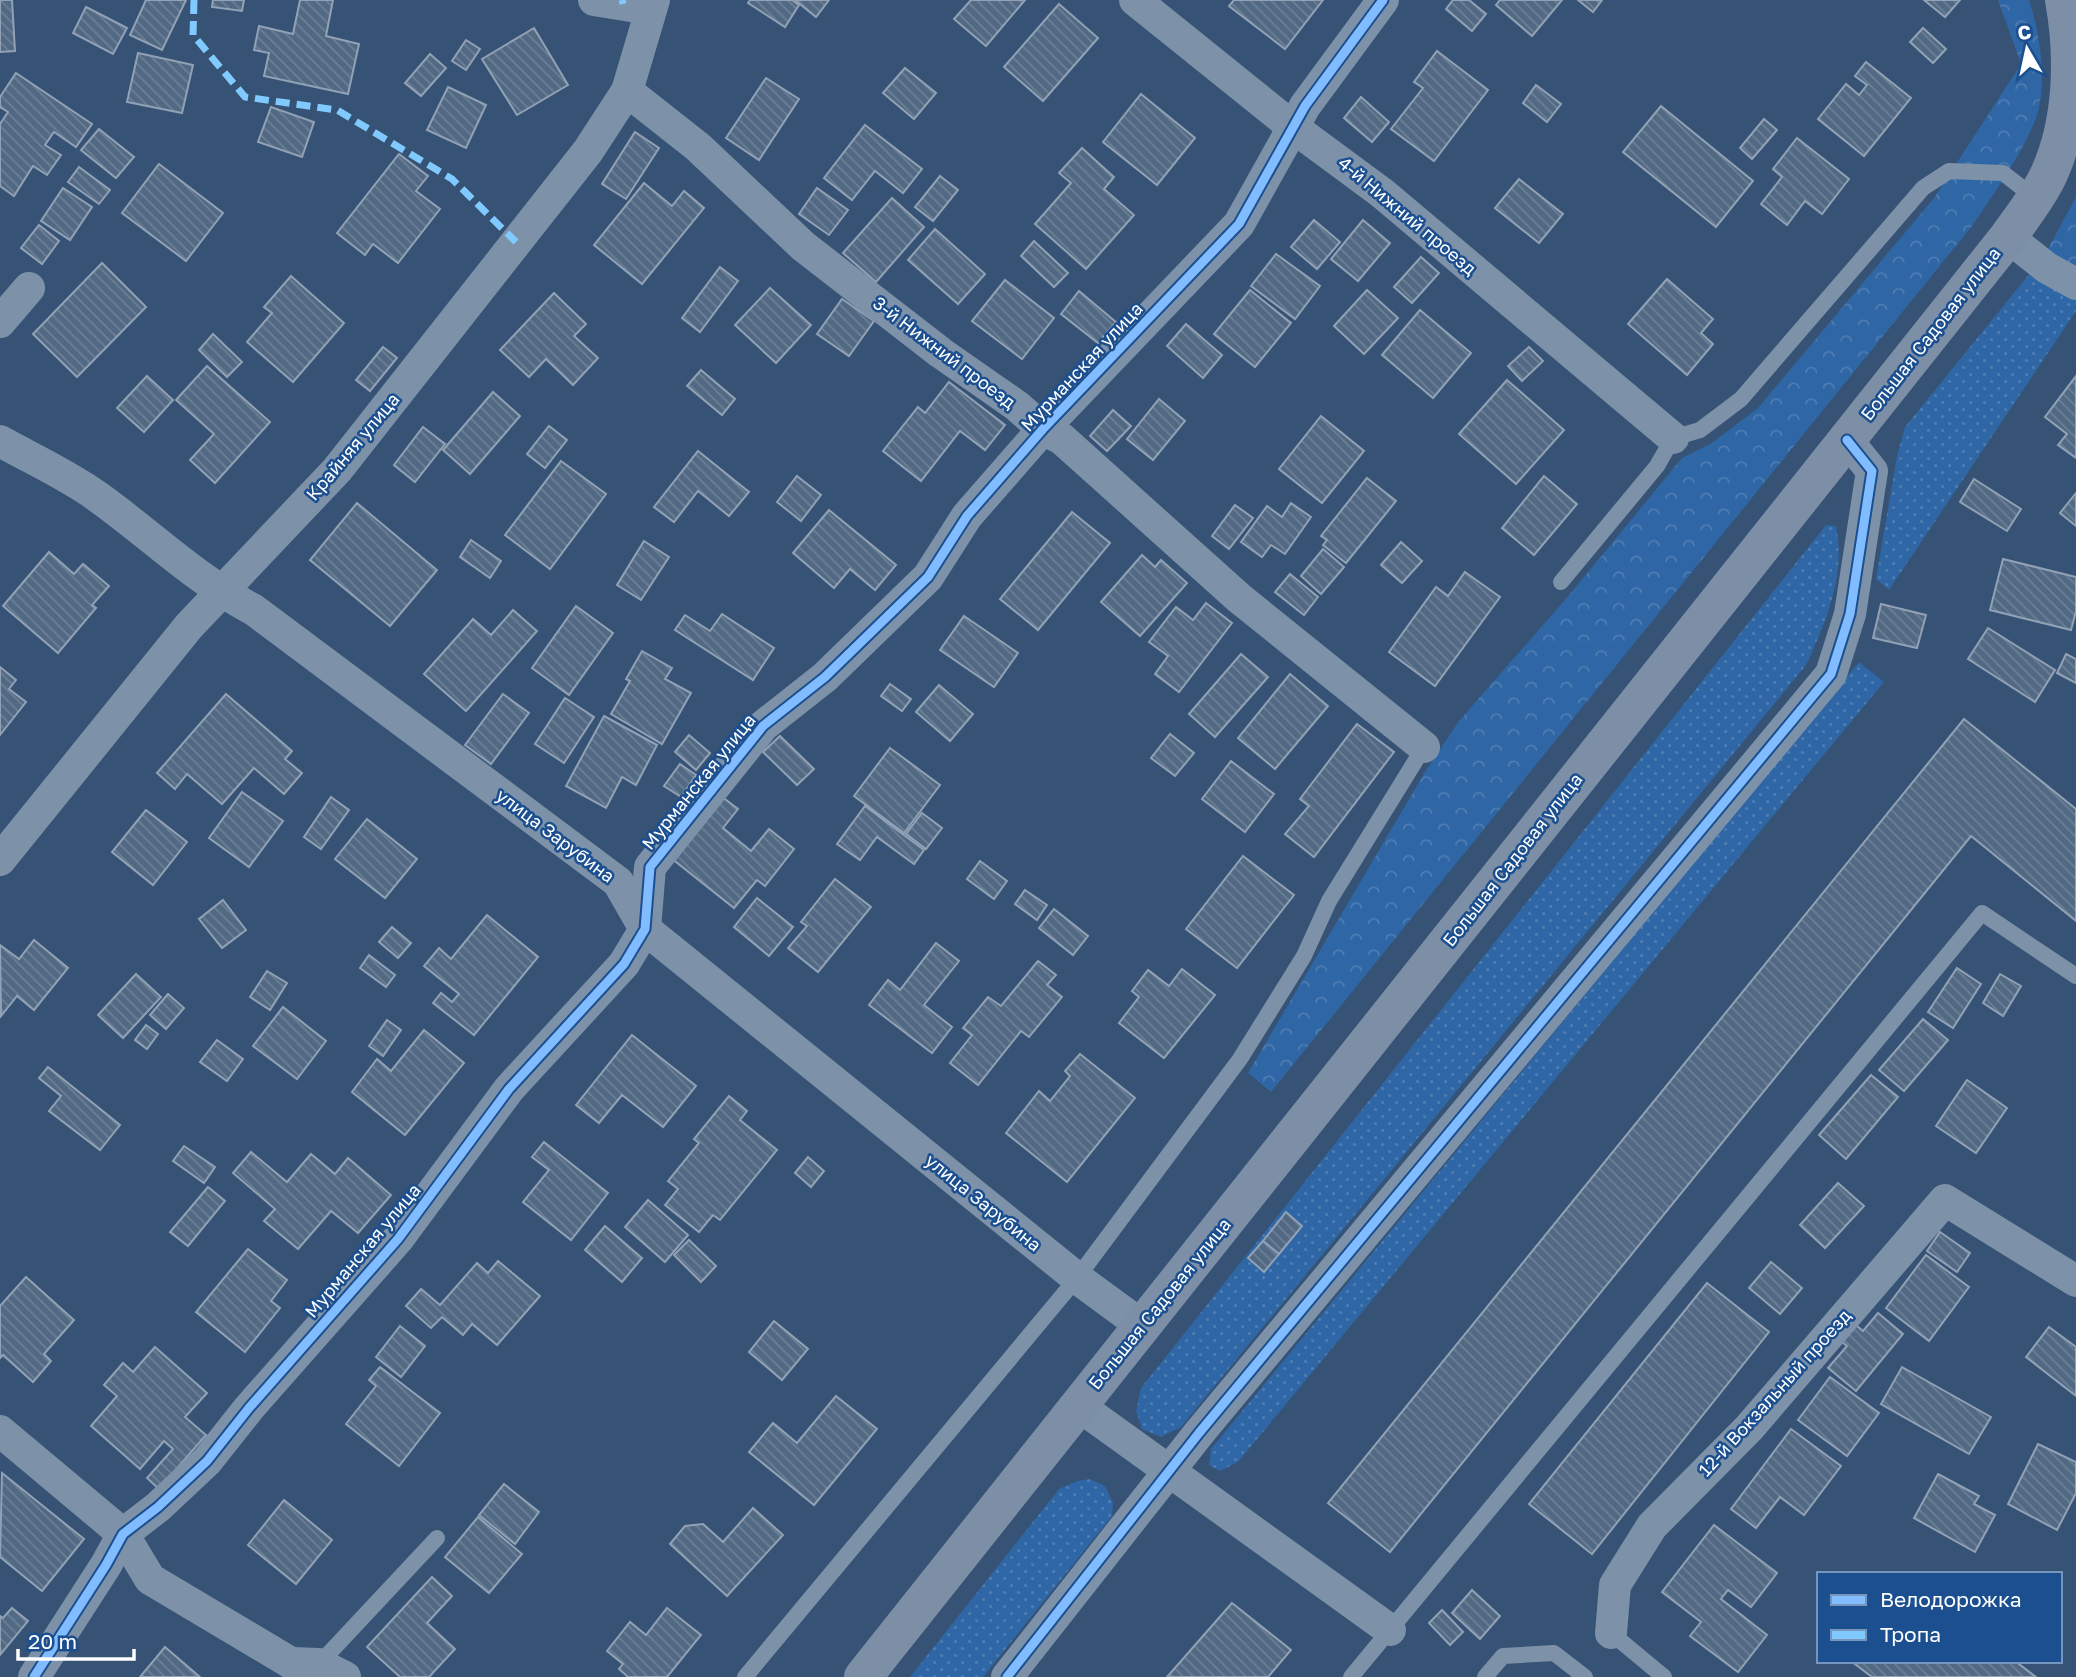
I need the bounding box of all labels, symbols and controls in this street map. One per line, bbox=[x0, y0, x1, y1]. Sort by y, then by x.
north arrow bbox=[1992, 14, 2062, 84]
text: С bbox=[2016, 19, 2033, 44]
street label: 4-й Нижний проезд bbox=[1334, 151, 1481, 279]
street label: Большая Садовая улица bbox=[1856, 242, 2005, 424]
street label: 3-й Нижний проезд bbox=[869, 291, 1020, 413]
street label: Мурманская улица bbox=[1016, 297, 1147, 435]
street label: Крайняя улица bbox=[301, 388, 404, 505]
street label: Мурманская улица bbox=[637, 709, 760, 854]
street label: Большая Садовая улица bbox=[1438, 768, 1587, 950]
street label: улица Зарубина bbox=[492, 784, 619, 887]
street label: улица Зарубина bbox=[921, 1149, 1046, 1256]
street label: Мурманская улица bbox=[300, 1179, 425, 1322]
street label: Большая Садовая улица bbox=[1083, 1213, 1235, 1393]
street label: 12-й Вокзальный проезд bbox=[1693, 1304, 1855, 1480]
legend bbox=[1817, 1572, 2062, 1663]
text: Велодорожка bbox=[1880, 1586, 2022, 1612]
scale bar bbox=[18, 1618, 133, 1662]
text: Тропа bbox=[1880, 1621, 1941, 1647]
text: 20 m bbox=[28, 1628, 77, 1654]

